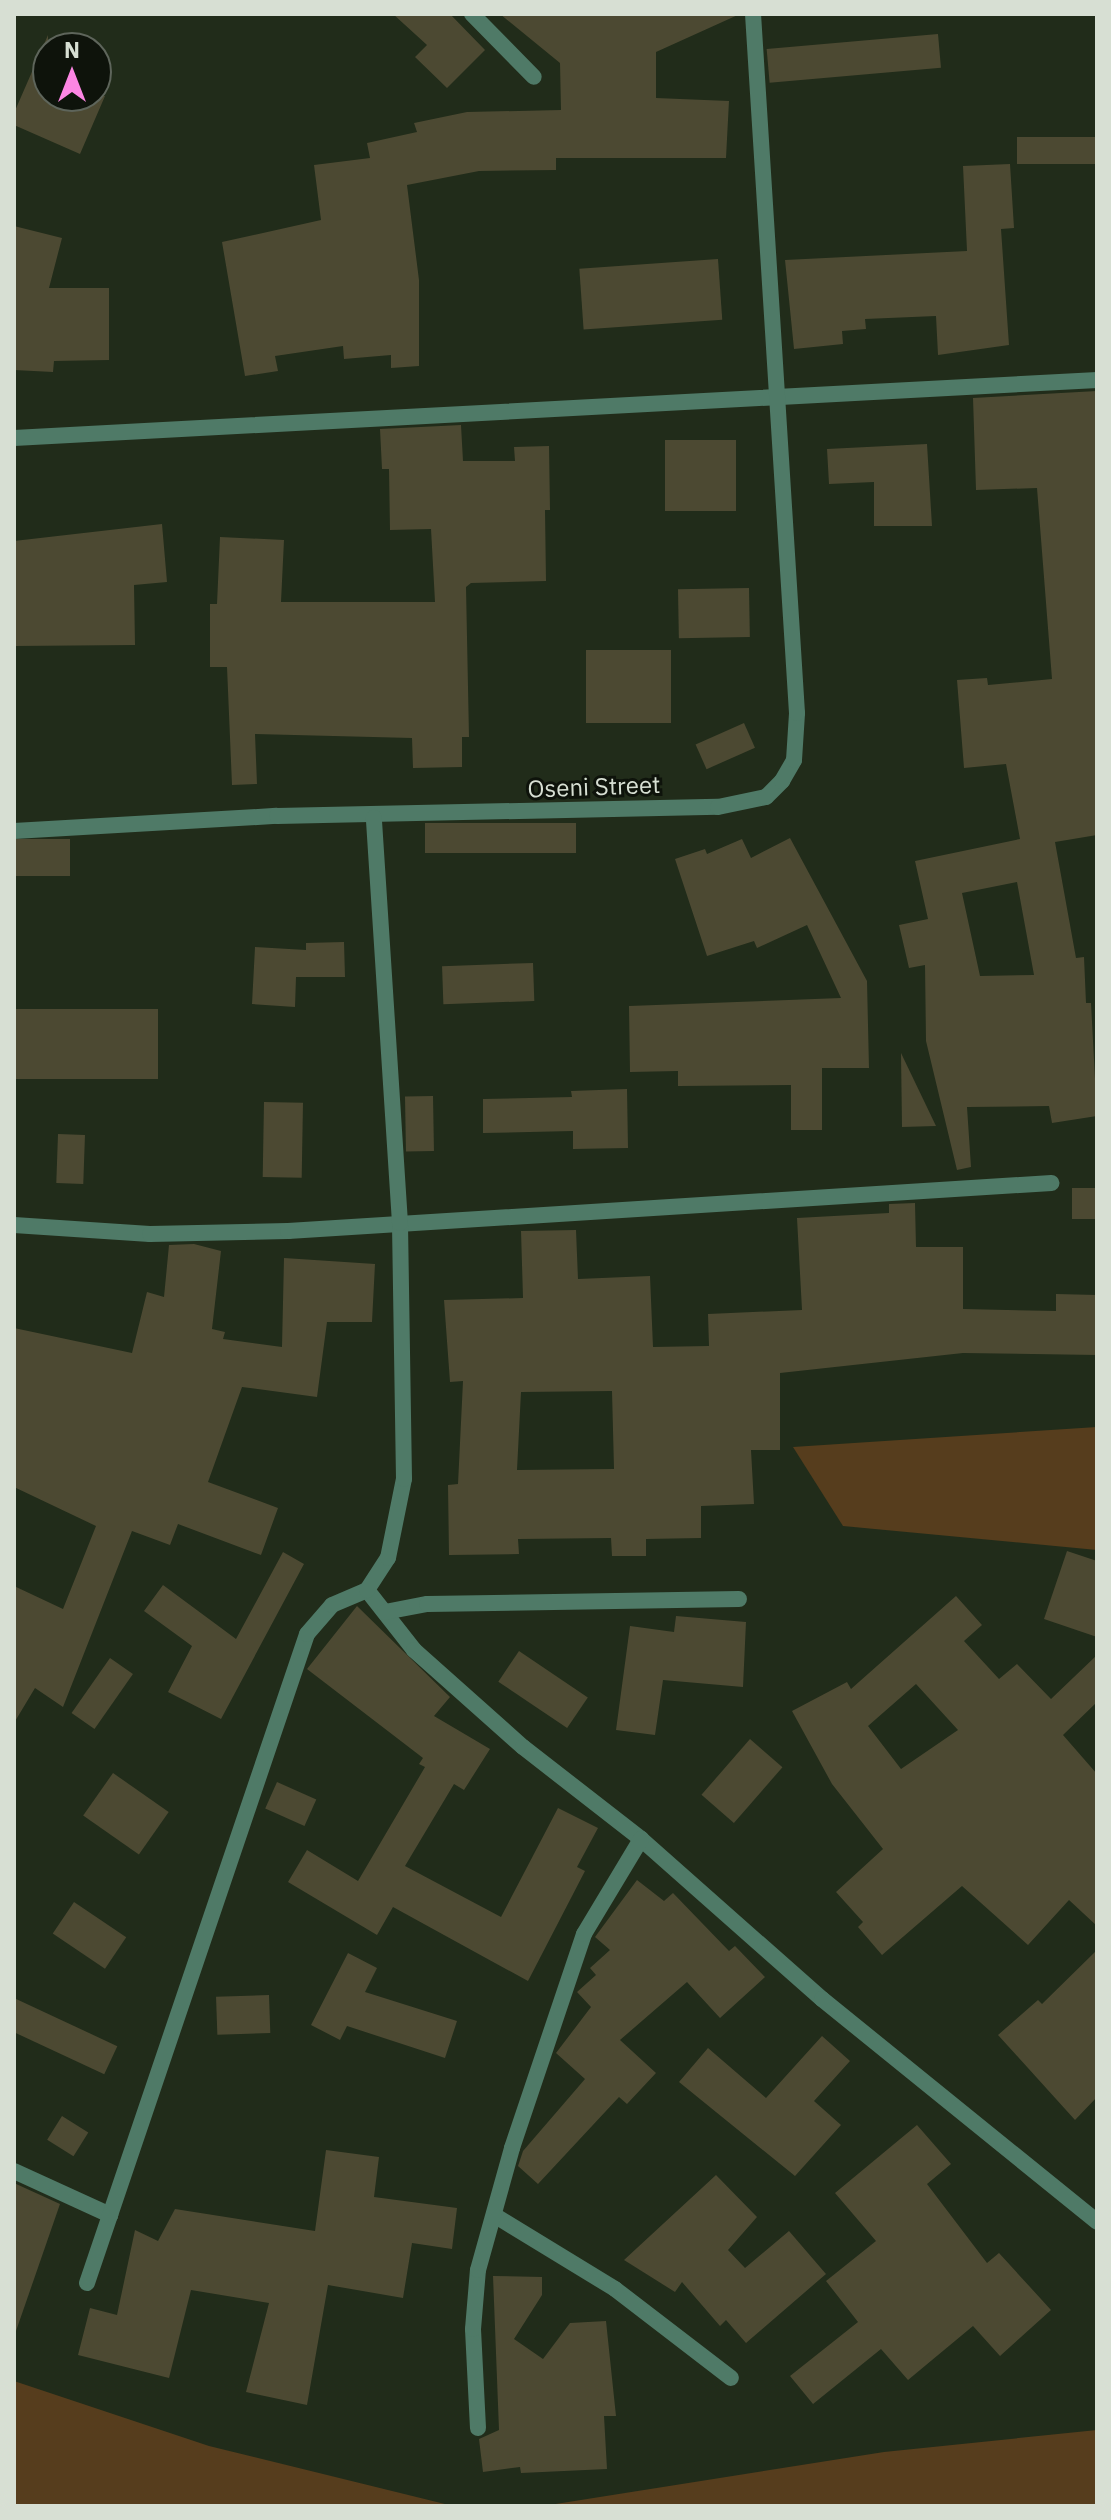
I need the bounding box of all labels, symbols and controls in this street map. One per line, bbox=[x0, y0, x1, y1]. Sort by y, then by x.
north arrow bbox=[32, 32, 112, 112]
text: N bbox=[64, 35, 80, 64]
street label: Oseni Street bbox=[527, 770, 661, 804]

